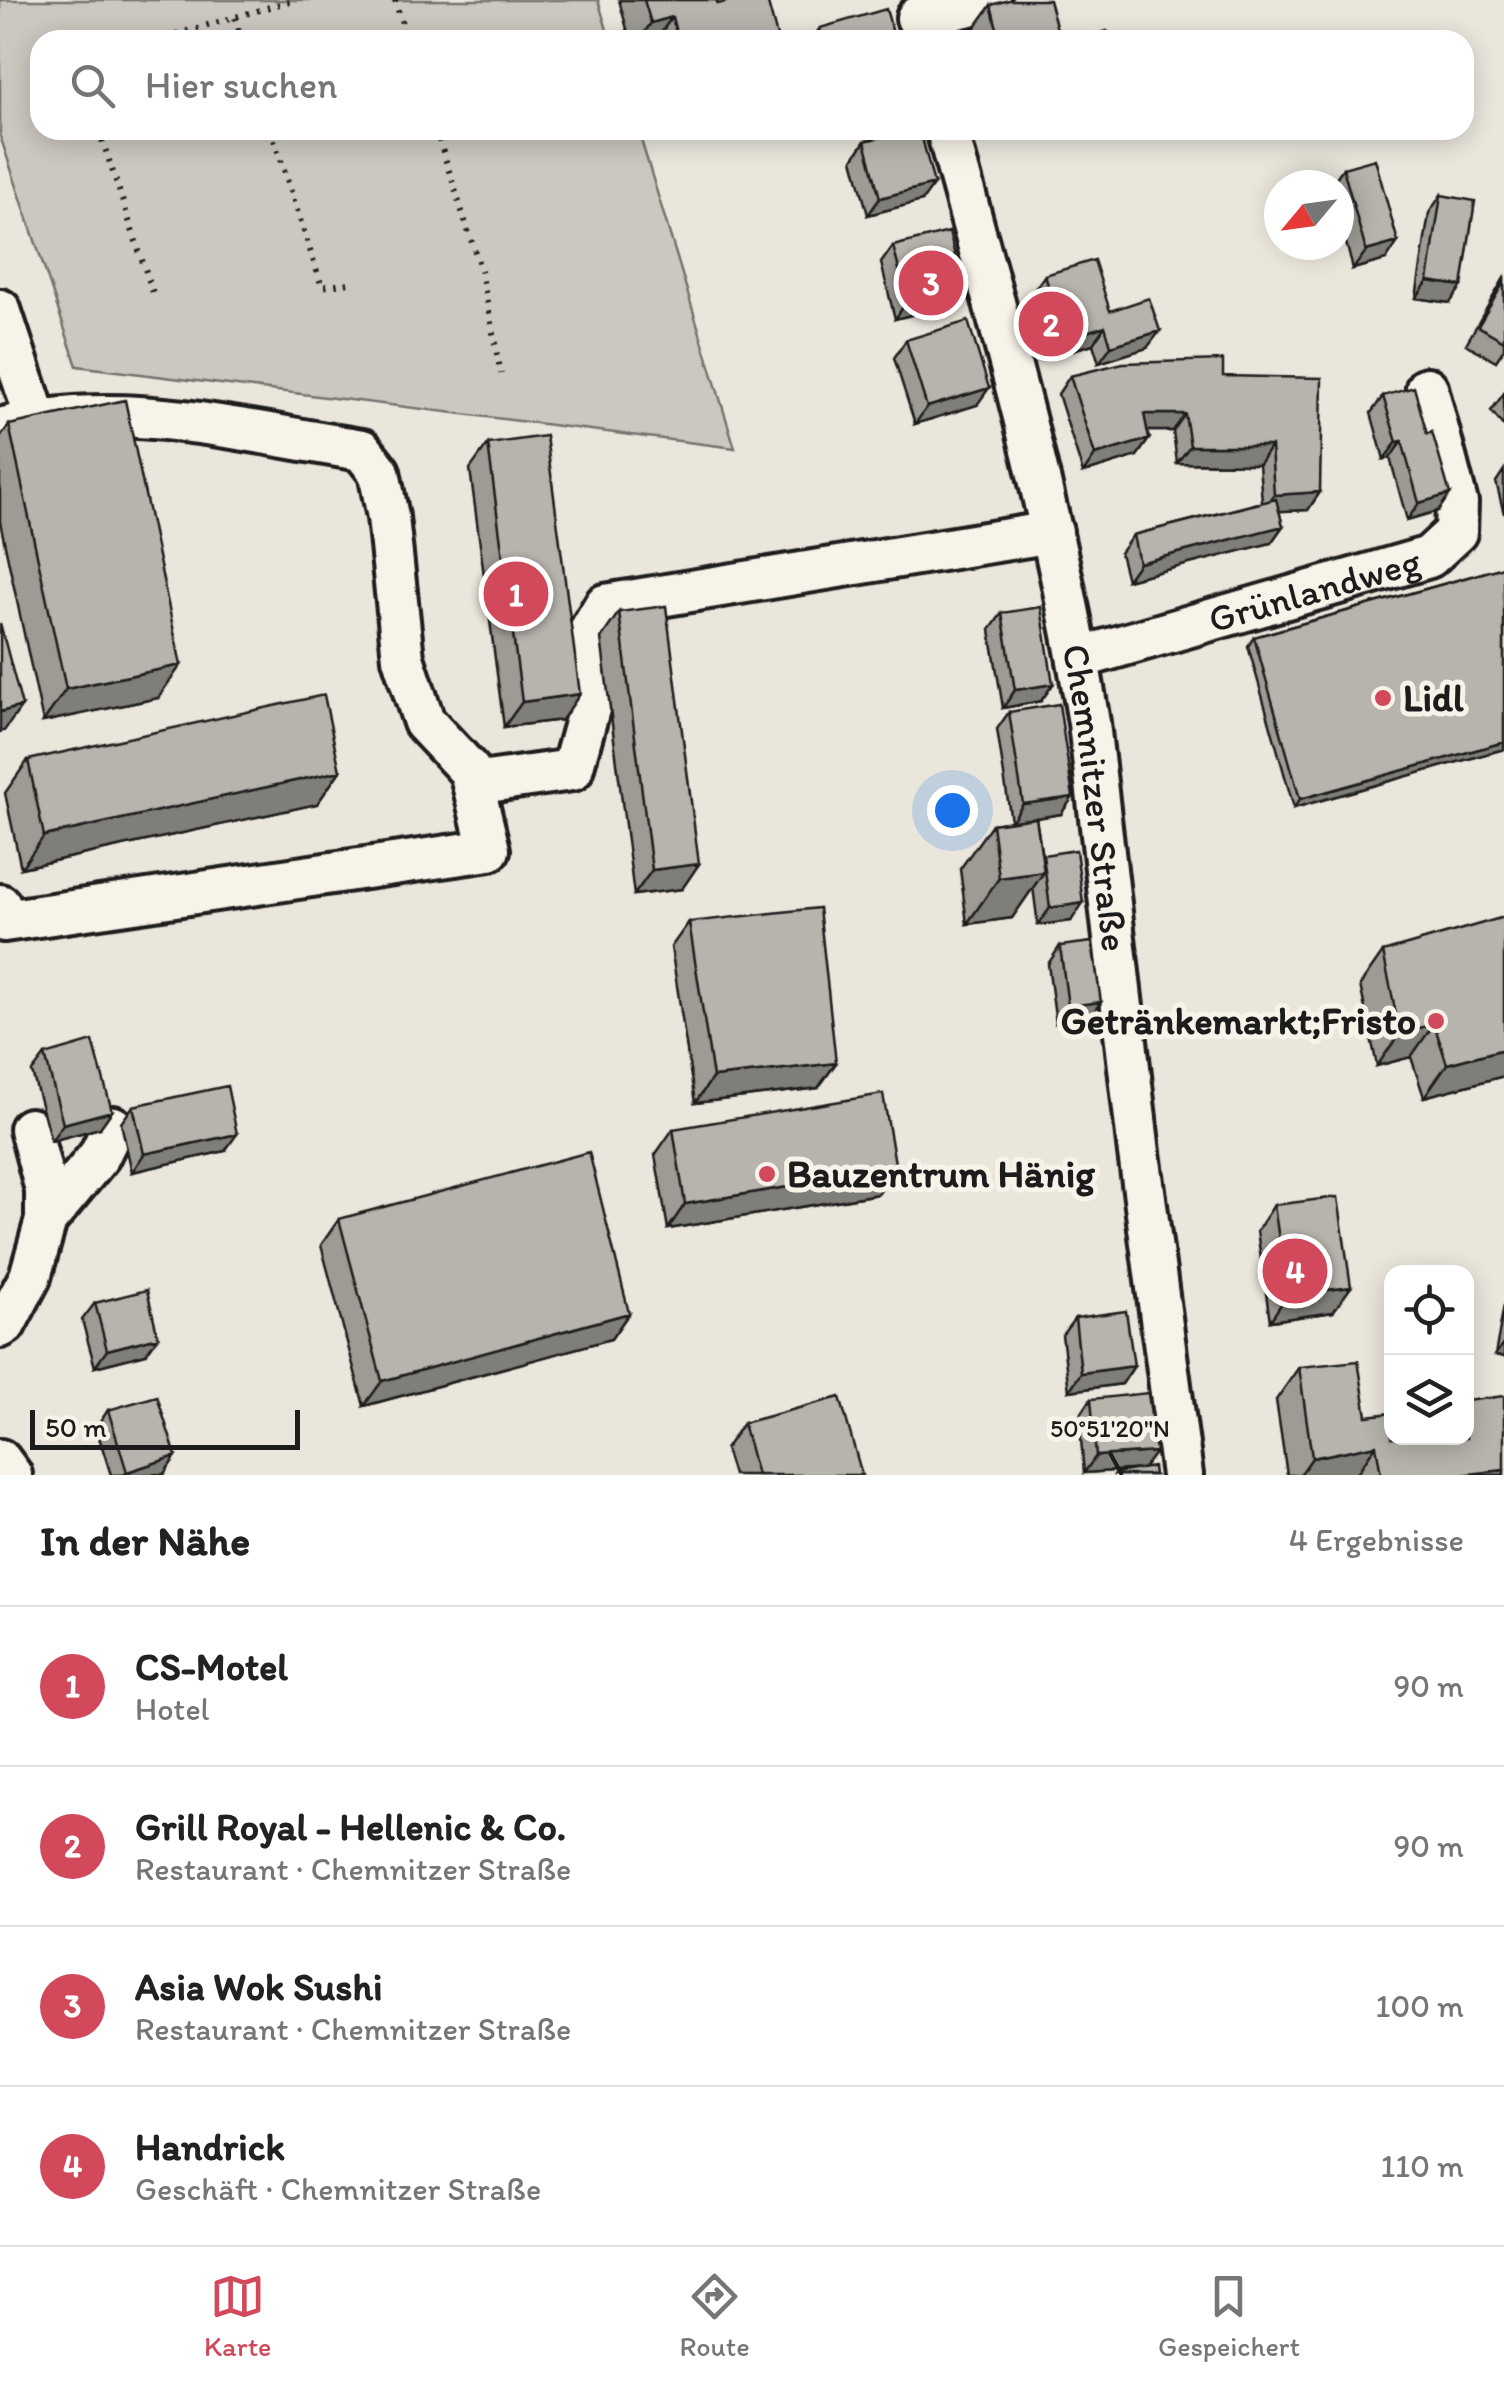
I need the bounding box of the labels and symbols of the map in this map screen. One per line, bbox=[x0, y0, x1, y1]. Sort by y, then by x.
north arrow bbox=[1264, 170, 1354, 260]
pin: 3 bbox=[898, 246, 964, 320]
pin: 2 bbox=[1018, 286, 1084, 362]
street label: Grünlandweg bbox=[1203, 538, 1426, 642]
pin: 1 bbox=[484, 556, 548, 632]
street label: Chemnitzer Straße bbox=[1052, 640, 1138, 954]
place label: Lidl bbox=[1403, 675, 1464, 721]
marker: Lidl bbox=[1372, 687, 1394, 709]
your location bbox=[927, 785, 978, 836]
place label: Getränkemarkt;Fristo bbox=[1061, 998, 1416, 1044]
marker: Getränkemarkt;Fristo bbox=[1425, 1010, 1447, 1032]
place label: Bauzentrum Hänig bbox=[787, 1151, 1095, 1197]
marker: Bauzentrum Hänig bbox=[756, 1163, 778, 1185]
pin: 4 bbox=[1262, 1234, 1328, 1308]
scale bar bbox=[30, 1405, 300, 1450]
text: 50°51'20"N bbox=[1050, 1413, 1170, 1443]

